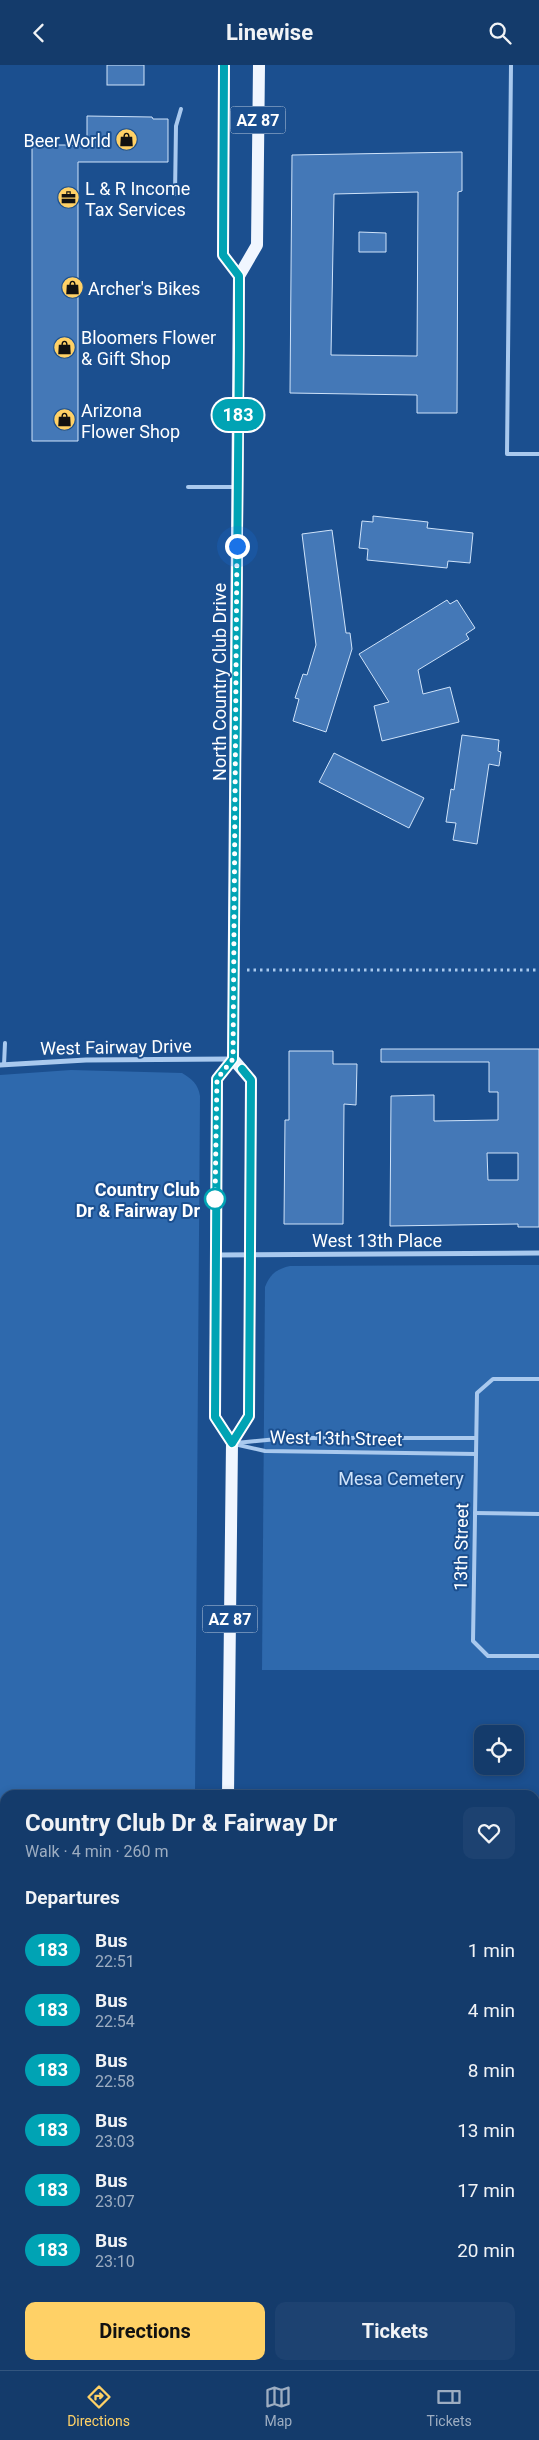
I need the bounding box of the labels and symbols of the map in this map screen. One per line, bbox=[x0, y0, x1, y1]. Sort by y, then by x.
road number: AZ 87 bbox=[230, 107, 286, 133]
shop icon: Beer World bbox=[115, 128, 139, 152]
place label: Beer World bbox=[24, 130, 111, 151]
place label: L & R Income Tax Services bbox=[85, 178, 190, 220]
office icon: L & R Income Tax Services bbox=[57, 186, 81, 210]
shop icon: Archer's Bikes bbox=[60, 276, 84, 300]
place label: Archer's Bikes bbox=[88, 278, 200, 299]
place label: Bloomers Flower & Gift Shop bbox=[81, 327, 216, 369]
shop icon: Bloomers Flower & Gift Shop bbox=[53, 335, 77, 359]
line badge: 183 bbox=[209, 399, 267, 431]
place label: Arizona Flower Shop bbox=[81, 400, 180, 442]
shop icon: Arizona Flower Shop bbox=[53, 408, 77, 432]
your location bbox=[225, 534, 250, 559]
street label: North Country Club Drive bbox=[209, 583, 230, 781]
street label: West Fairway Drive bbox=[40, 1035, 192, 1059]
place label: Country Club Dr & Fairway Dr bbox=[76, 1179, 200, 1221]
marker: Country Club Dr & Fairway Dr bbox=[204, 1188, 226, 1210]
street label: West 13th Place bbox=[312, 1230, 442, 1251]
street label: West 13th Street bbox=[269, 1426, 403, 1450]
park label: Mesa Cemetery bbox=[338, 1468, 464, 1489]
street label: 13th Street bbox=[450, 1503, 472, 1591]
road number: AZ 87 bbox=[202, 1605, 258, 1633]

